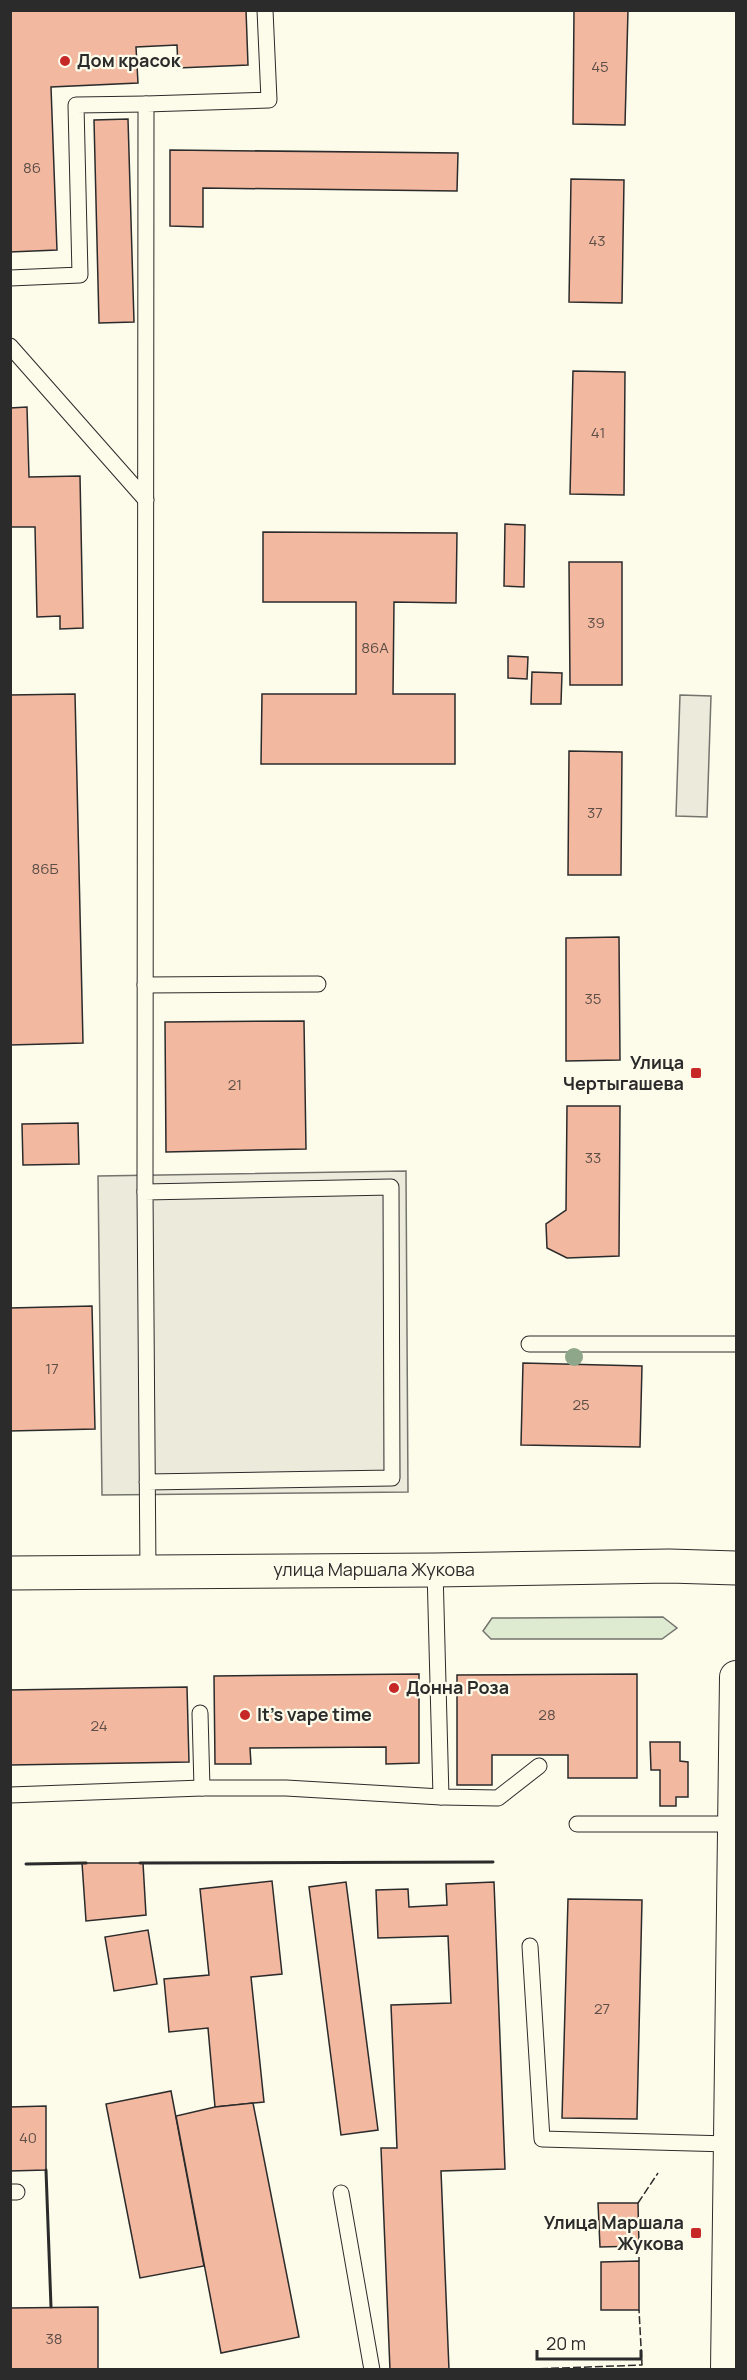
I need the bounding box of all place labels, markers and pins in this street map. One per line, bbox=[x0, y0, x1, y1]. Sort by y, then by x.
place label: Дом красок bbox=[77, 48, 182, 72]
marker: Дом красок bbox=[58, 54, 72, 68]
place label: Улица Чертыгашева bbox=[563, 1050, 684, 1095]
marker: Улица Чертыгашева bbox=[689, 1066, 703, 1080]
place label: Донна Роза bbox=[406, 1675, 509, 1699]
marker: Донна Роза bbox=[387, 1681, 401, 1695]
place label: It's vape time bbox=[257, 1702, 372, 1726]
marker: It's vape time bbox=[238, 1708, 252, 1722]
place label: Улица Маршала Жукова bbox=[544, 2210, 684, 2255]
marker: Улица Маршала Жукова bbox=[689, 2226, 703, 2240]

